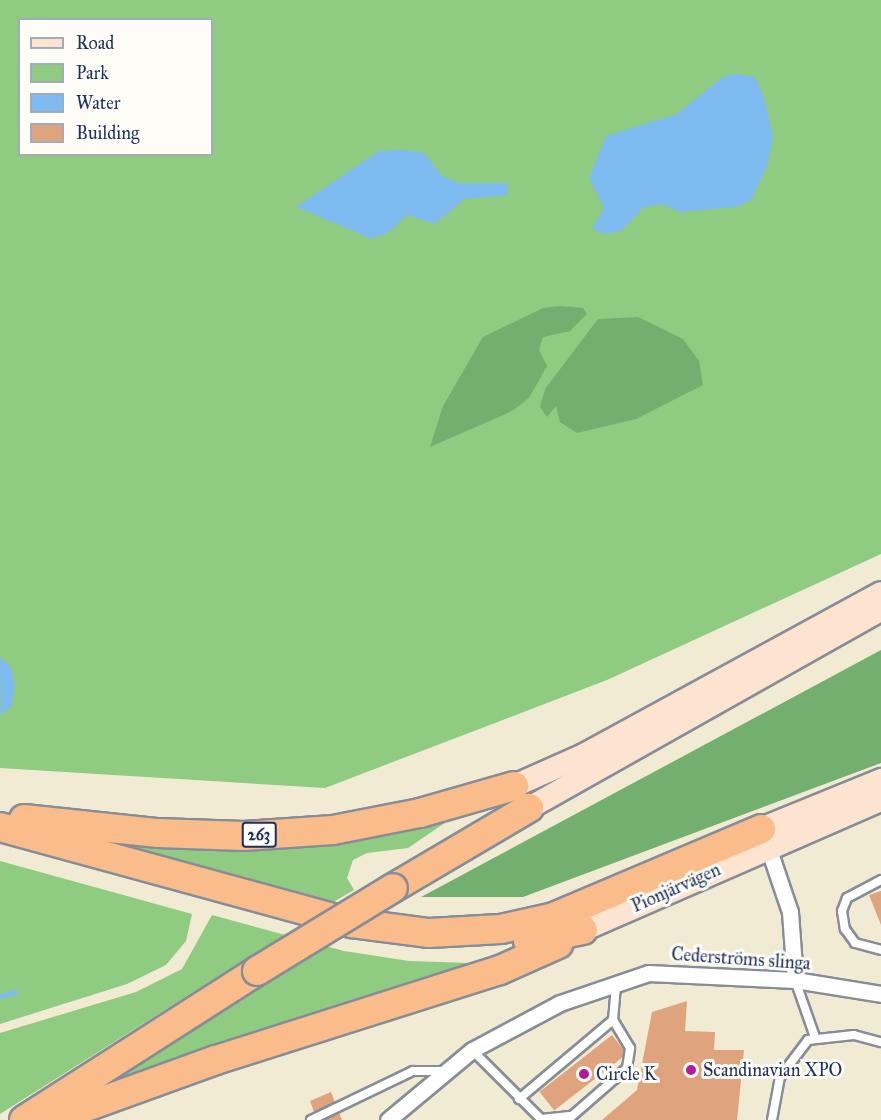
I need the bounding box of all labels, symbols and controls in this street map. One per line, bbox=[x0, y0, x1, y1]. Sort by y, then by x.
legend bbox=[18, 18, 213, 156]
text: Road bbox=[76, 32, 114, 54]
text: Park bbox=[76, 62, 109, 84]
text: Water bbox=[76, 92, 120, 114]
text: Building bbox=[76, 122, 139, 144]
road number: 263 bbox=[241, 822, 277, 848]
street label: Pionjärvägen bbox=[628, 859, 724, 917]
street label: Cederströms slinga bbox=[671, 943, 811, 975]
place label: Scandinavian XPO bbox=[703, 1059, 842, 1081]
place label: Circle K bbox=[596, 1063, 656, 1085]
marker: Scandinavian XPO bbox=[684, 1063, 698, 1077]
marker: Circle K bbox=[577, 1067, 591, 1081]

